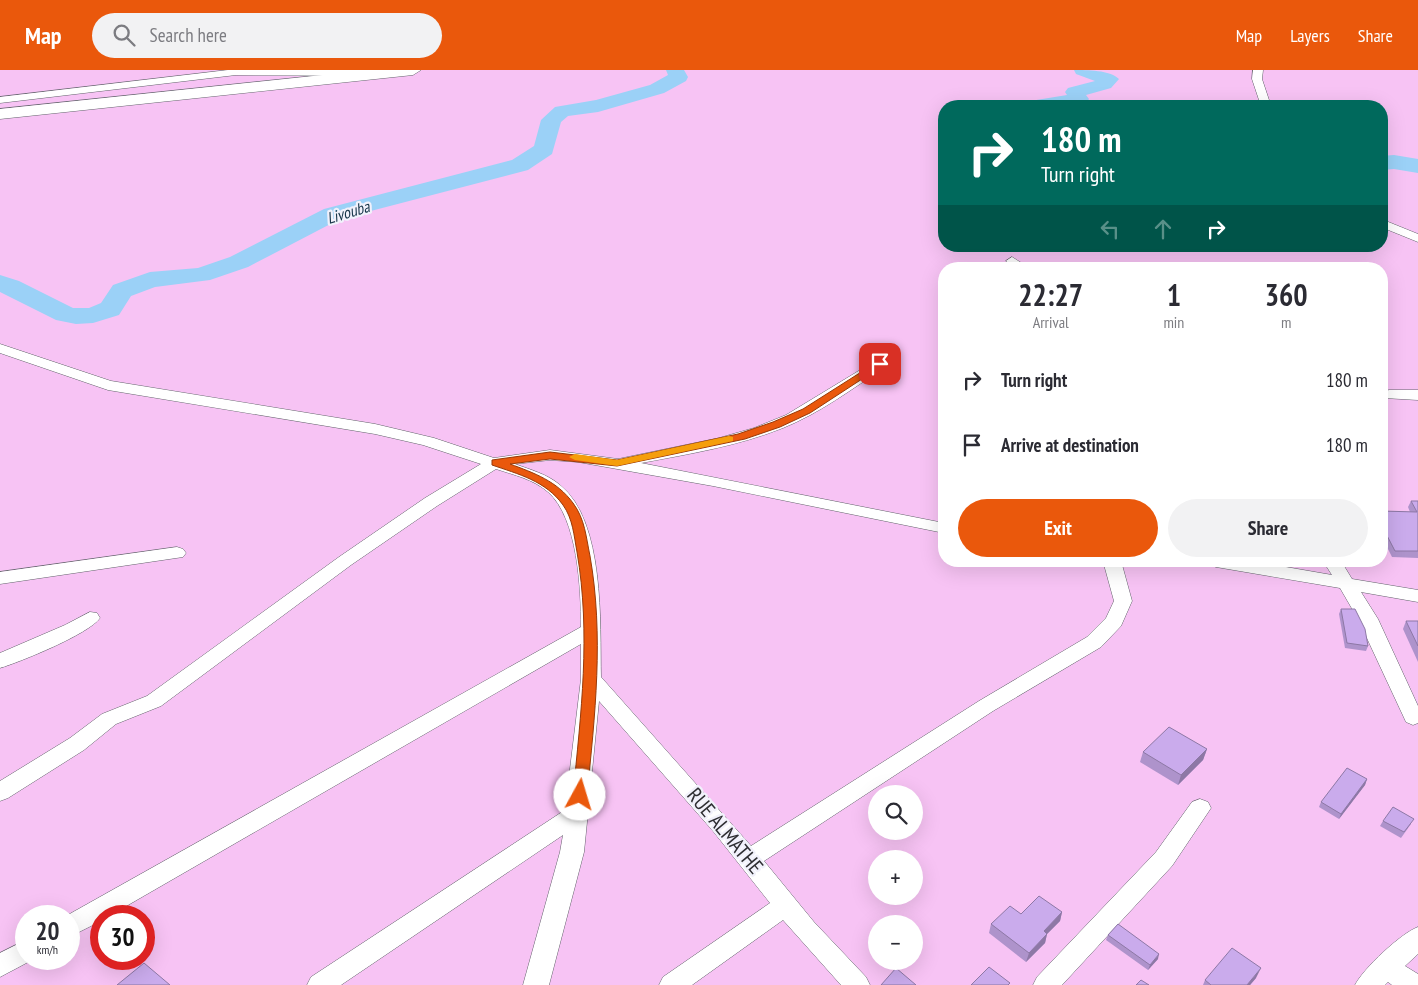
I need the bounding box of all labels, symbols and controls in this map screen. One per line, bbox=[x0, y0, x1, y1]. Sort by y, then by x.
search box bbox=[92, 13, 442, 58]
text: Map bbox=[25, 20, 62, 51]
icon: search bbox=[110, 21, 138, 49]
text: Search here bbox=[150, 23, 227, 47]
text: Map bbox=[1236, 24, 1262, 47]
text: Layers bbox=[1290, 24, 1330, 47]
text: Share bbox=[1358, 24, 1393, 47]
text: 180 m bbox=[1041, 116, 1122, 162]
icon: right bbox=[958, 120, 1023, 185]
text: Turn right bbox=[1041, 160, 1115, 188]
water label: Livouba bbox=[324, 196, 373, 228]
icon: left bbox=[1096, 215, 1124, 243]
icon: ahead bbox=[1149, 215, 1177, 243]
icon: right bbox=[1202, 215, 1230, 243]
text: 22:27 bbox=[1018, 275, 1083, 314]
text: 1 bbox=[1167, 275, 1181, 314]
text: 360 bbox=[1265, 275, 1308, 314]
text: Arrival bbox=[1033, 312, 1069, 332]
text: min bbox=[1163, 312, 1184, 332]
text: m bbox=[1281, 312, 1291, 332]
pin bbox=[859, 343, 901, 385]
icon: arrive bbox=[866, 350, 894, 378]
icon: right bbox=[958, 366, 986, 394]
text: Turn right bbox=[1001, 368, 1067, 392]
text: 180 m bbox=[1326, 368, 1368, 392]
icon: arrive bbox=[958, 431, 986, 459]
text: Arrive at destination bbox=[1001, 433, 1139, 457]
text: 180 m bbox=[1326, 433, 1368, 457]
button: Exit bbox=[958, 499, 1158, 557]
button: Share bbox=[1168, 499, 1368, 557]
position arrow bbox=[553, 768, 605, 820]
street label: RUE ALMATHE bbox=[681, 782, 769, 879]
map controls bbox=[868, 785, 923, 970]
button: search bbox=[868, 785, 923, 840]
button: + bbox=[868, 850, 923, 905]
speed limit sign: 30 bbox=[90, 905, 155, 970]
text: 20 bbox=[36, 915, 59, 947]
button: − bbox=[868, 915, 923, 970]
text: km/h bbox=[37, 942, 58, 957]

